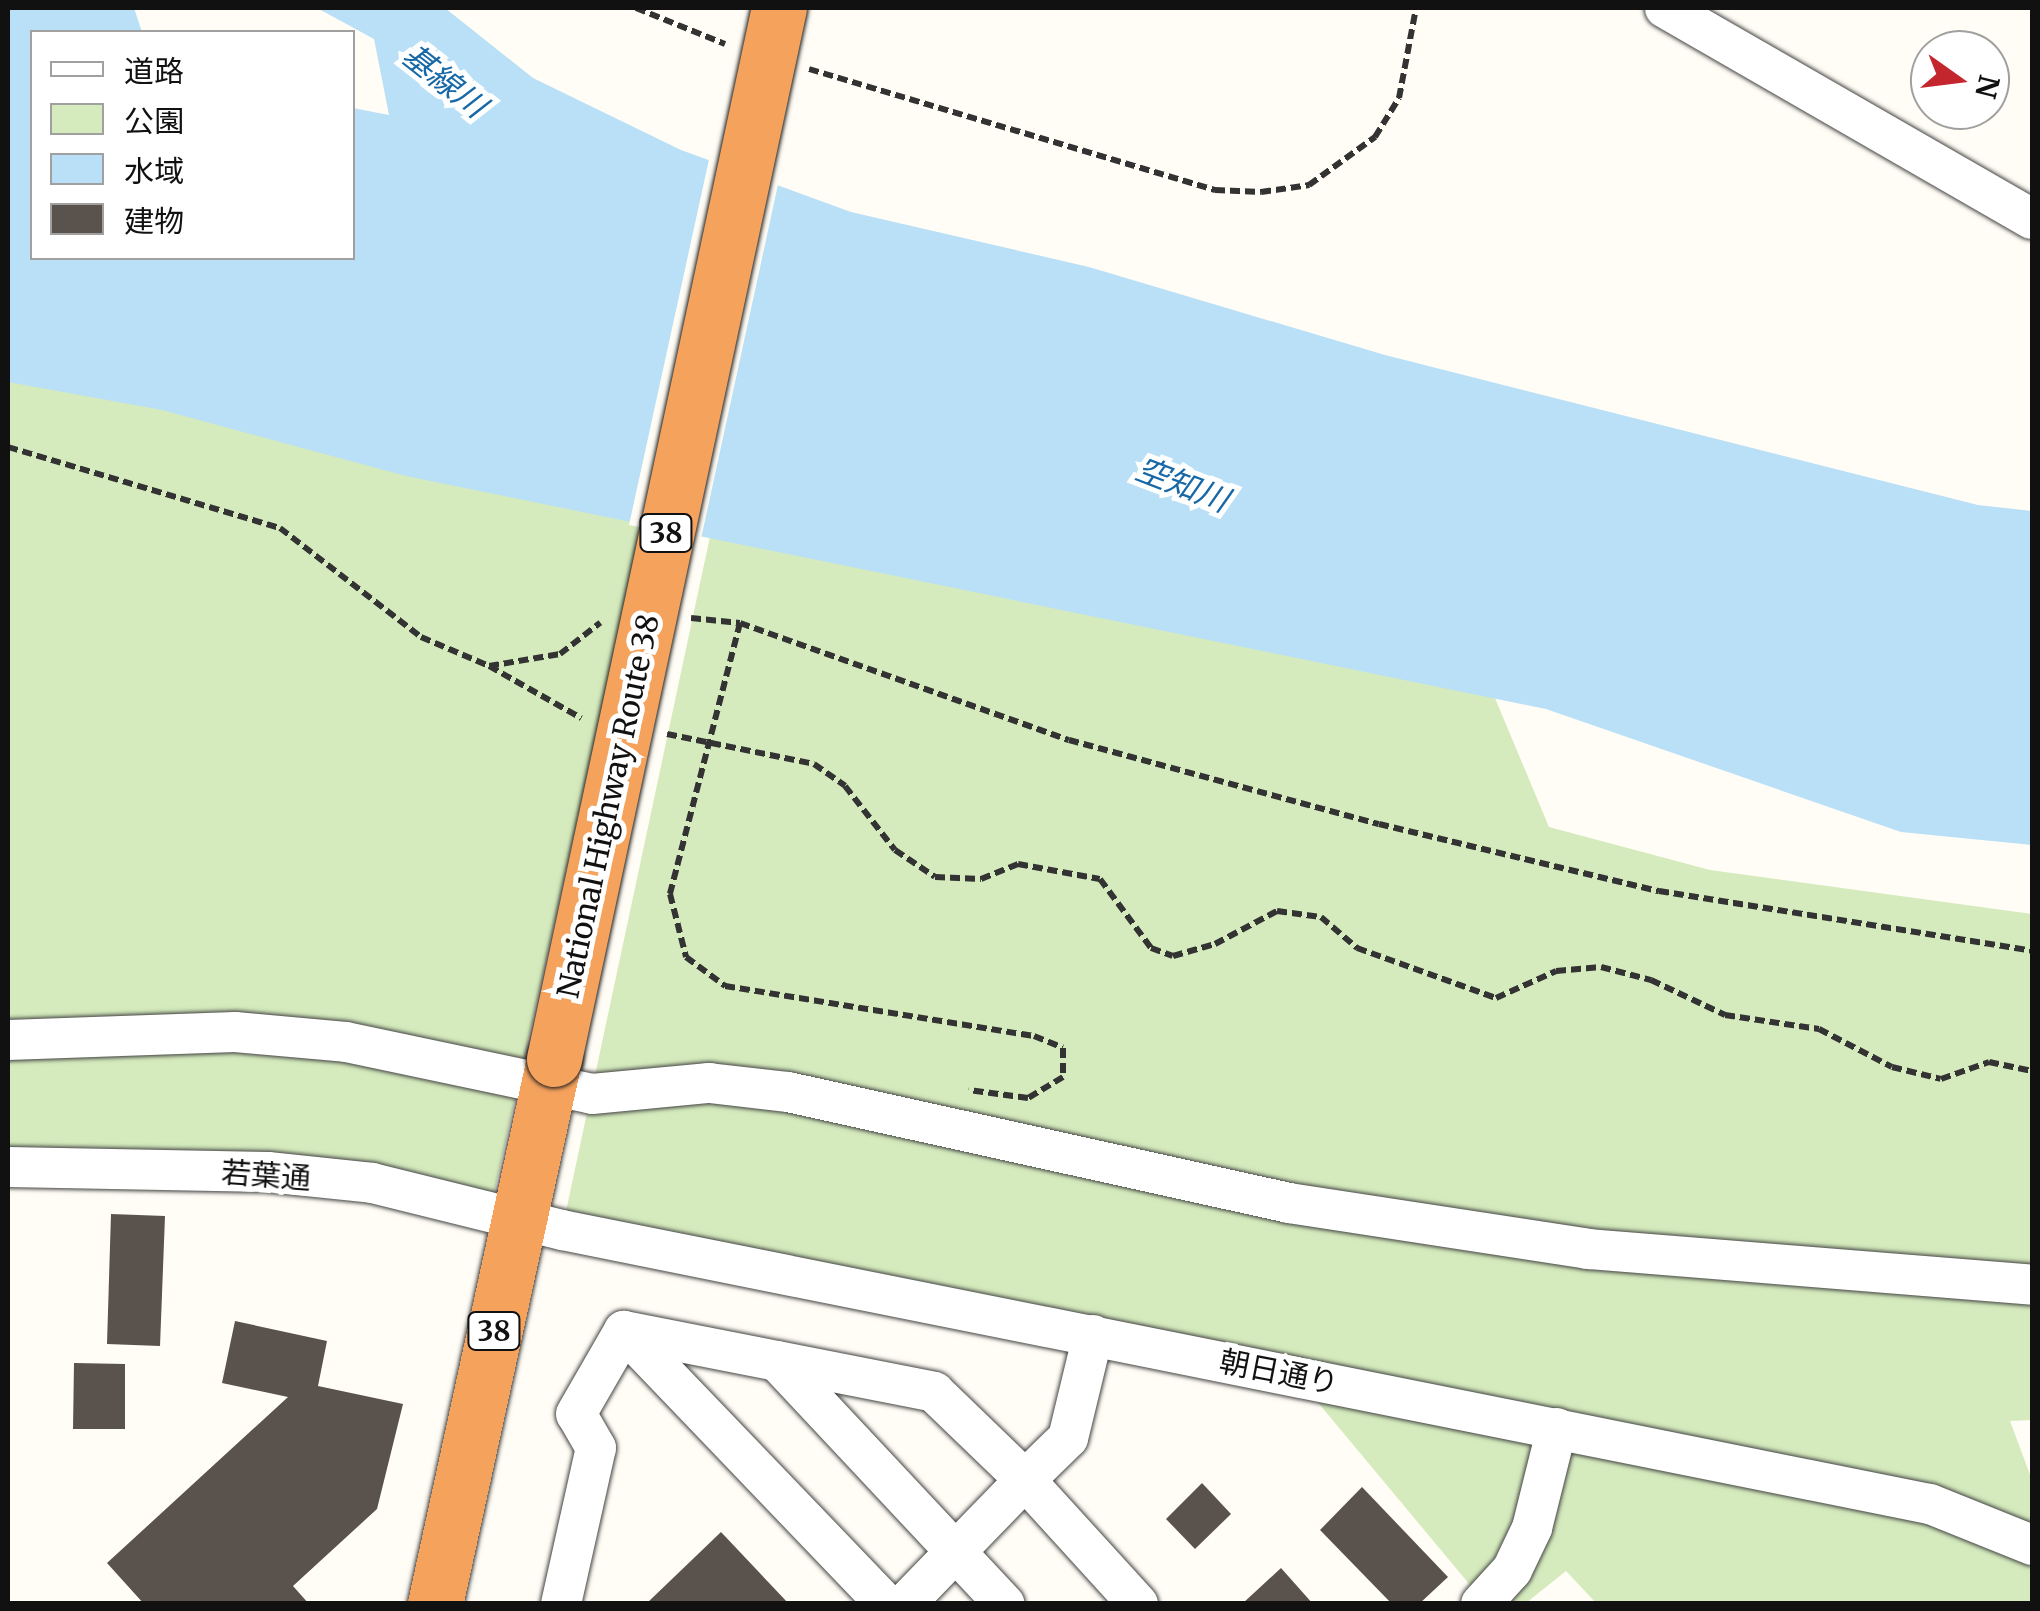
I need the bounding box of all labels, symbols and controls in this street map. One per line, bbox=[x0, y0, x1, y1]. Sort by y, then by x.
legend bbox=[30, 30, 355, 260]
north arrow bbox=[1910, 30, 2010, 130]
water label: 基線川 bbox=[394, 36, 494, 126]
text: 道路 bbox=[124, 52, 184, 90]
text: N bbox=[1967, 72, 2007, 102]
text: 公園 bbox=[124, 102, 184, 140]
text: 水域 bbox=[124, 152, 184, 190]
text: 建物 bbox=[124, 202, 184, 240]
water label: 空知川 bbox=[1130, 450, 1234, 520]
road number: 38 bbox=[638, 510, 694, 556]
street label: National Highway Route 38 bbox=[550, 611, 666, 1001]
street label: 若葉通 bbox=[220, 1154, 312, 1196]
road number: 38 bbox=[466, 1308, 522, 1354]
street label: 朝日通り bbox=[1217, 1343, 1341, 1401]

